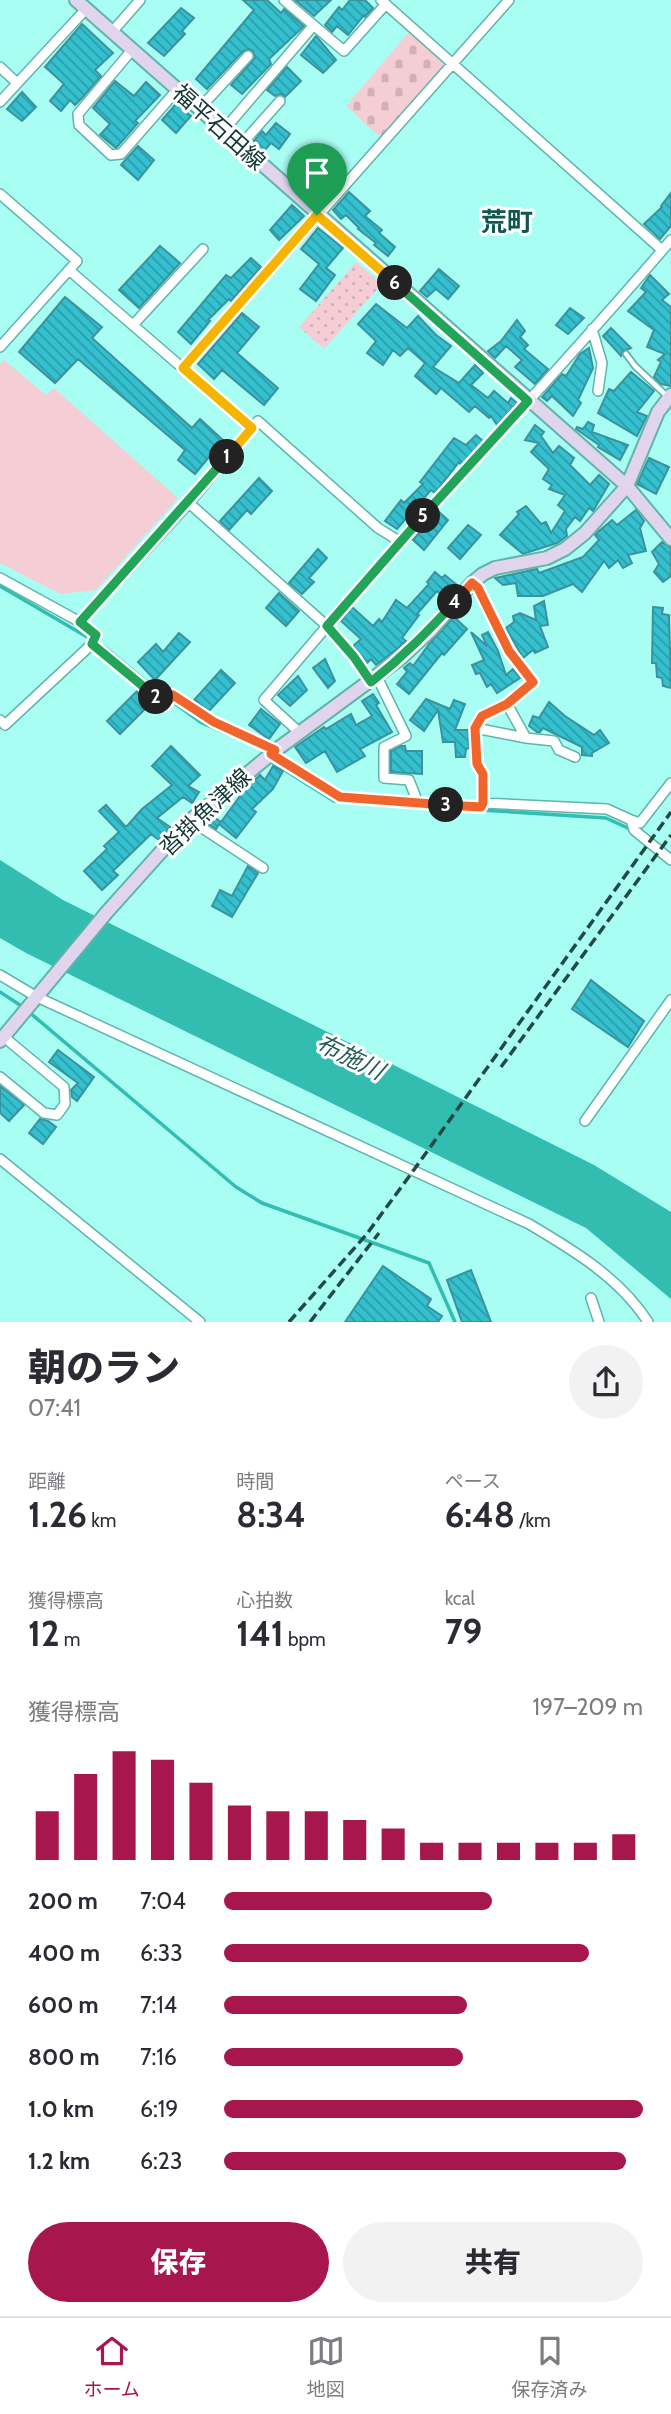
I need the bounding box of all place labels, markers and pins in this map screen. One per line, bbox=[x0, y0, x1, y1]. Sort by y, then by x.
pin bbox=[287, 143, 347, 215]
pin: 6 bbox=[378, 266, 412, 300]
pin: 1 bbox=[210, 440, 244, 475]
pin: 5 bbox=[406, 498, 440, 534]
pin: 4 bbox=[438, 584, 472, 620]
pin: 2 bbox=[138, 680, 174, 714]
pin: 3 bbox=[428, 788, 464, 822]

